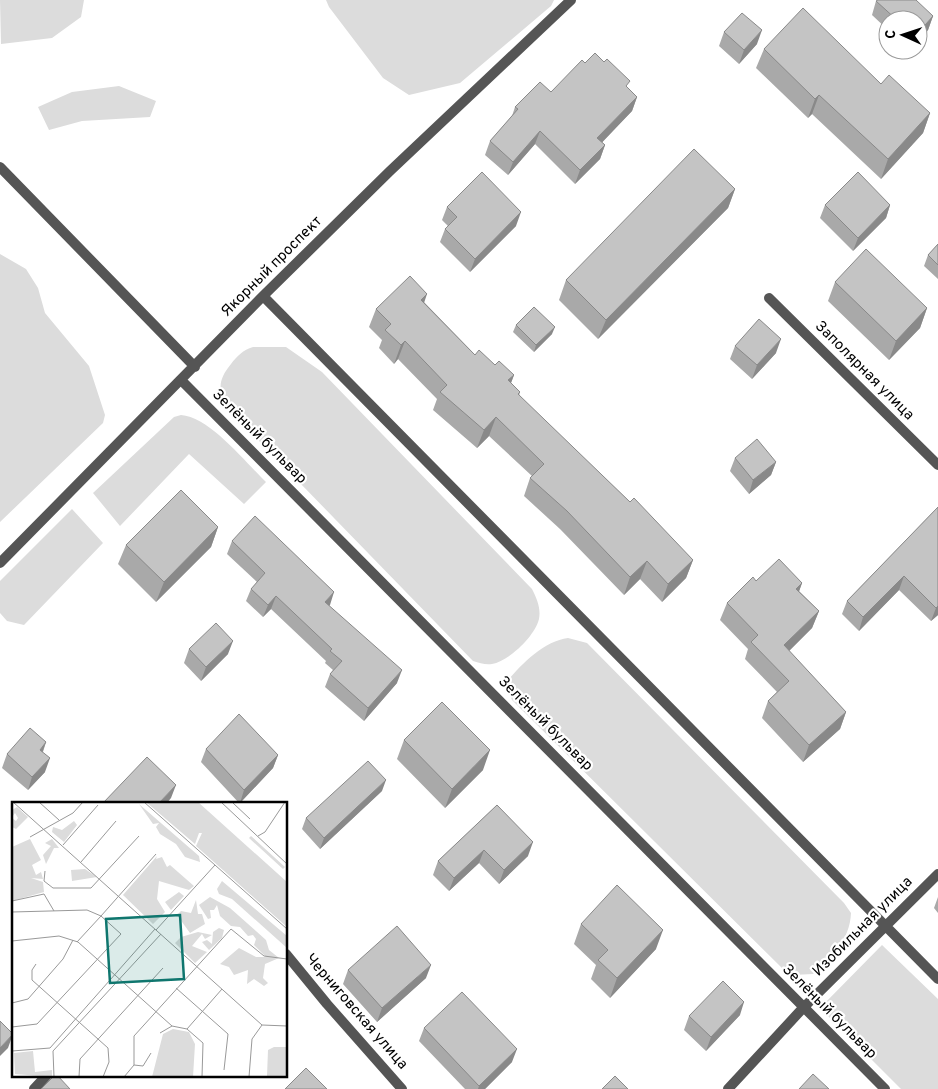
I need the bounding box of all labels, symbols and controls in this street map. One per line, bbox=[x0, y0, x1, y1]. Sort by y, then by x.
north arrow bbox=[878, 10, 928, 60]
text: С bbox=[883, 29, 900, 39]
street label: Якорный проспект bbox=[218, 212, 327, 321]
street label: Заполярная улица bbox=[810, 317, 918, 425]
street label: Зелёный бульвар bbox=[208, 386, 310, 488]
street label: Зелёный бульвар bbox=[494, 673, 596, 775]
inset map bbox=[12, 802, 288, 1076]
street label: Изобильная улица bbox=[809, 873, 917, 981]
street label: Черниговская улица bbox=[301, 950, 411, 1074]
street label: Зелёный бульвар bbox=[778, 961, 880, 1063]

